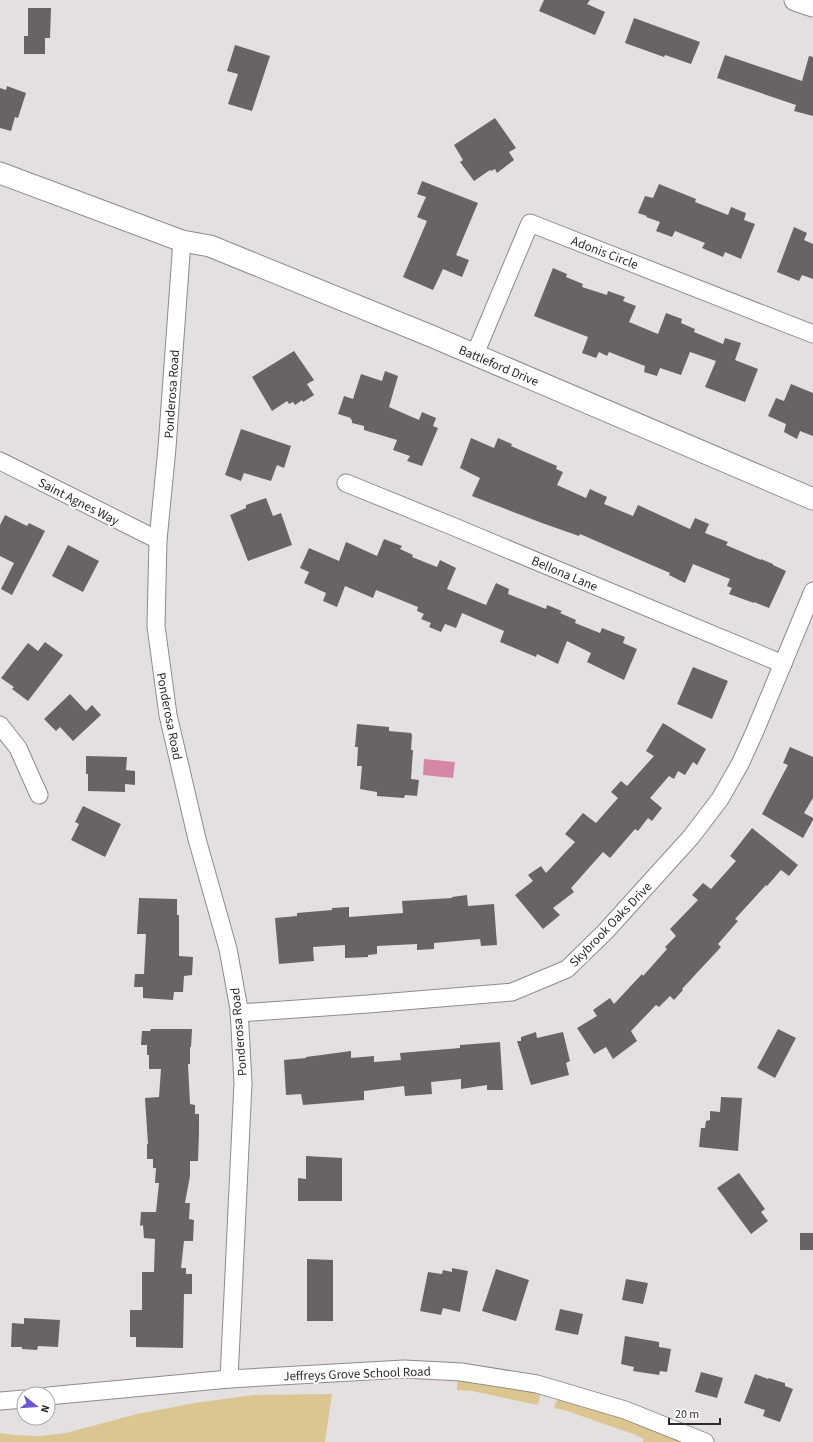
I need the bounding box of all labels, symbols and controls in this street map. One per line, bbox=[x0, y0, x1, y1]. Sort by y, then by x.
street label: Adonis Circle bbox=[569, 232, 641, 274]
street label: Battleford Drive bbox=[456, 341, 541, 391]
street label: Ponderosa Road bbox=[160, 349, 184, 439]
street label: Saint Agnes Way bbox=[35, 474, 122, 530]
street label: Bellona Lane bbox=[529, 552, 601, 596]
street label: Ponderosa Road bbox=[152, 671, 186, 761]
street label: Skybrook Oaks Drive bbox=[565, 878, 656, 971]
street label: Ponderosa Road bbox=[226, 987, 252, 1077]
street label: Jeffreys Grove School Road bbox=[283, 1362, 431, 1386]
north arrow bbox=[16, 1386, 56, 1426]
scale bar bbox=[669, 1400, 720, 1426]
text: N bbox=[37, 1403, 53, 1414]
text: 20 m bbox=[675, 1406, 699, 1423]

